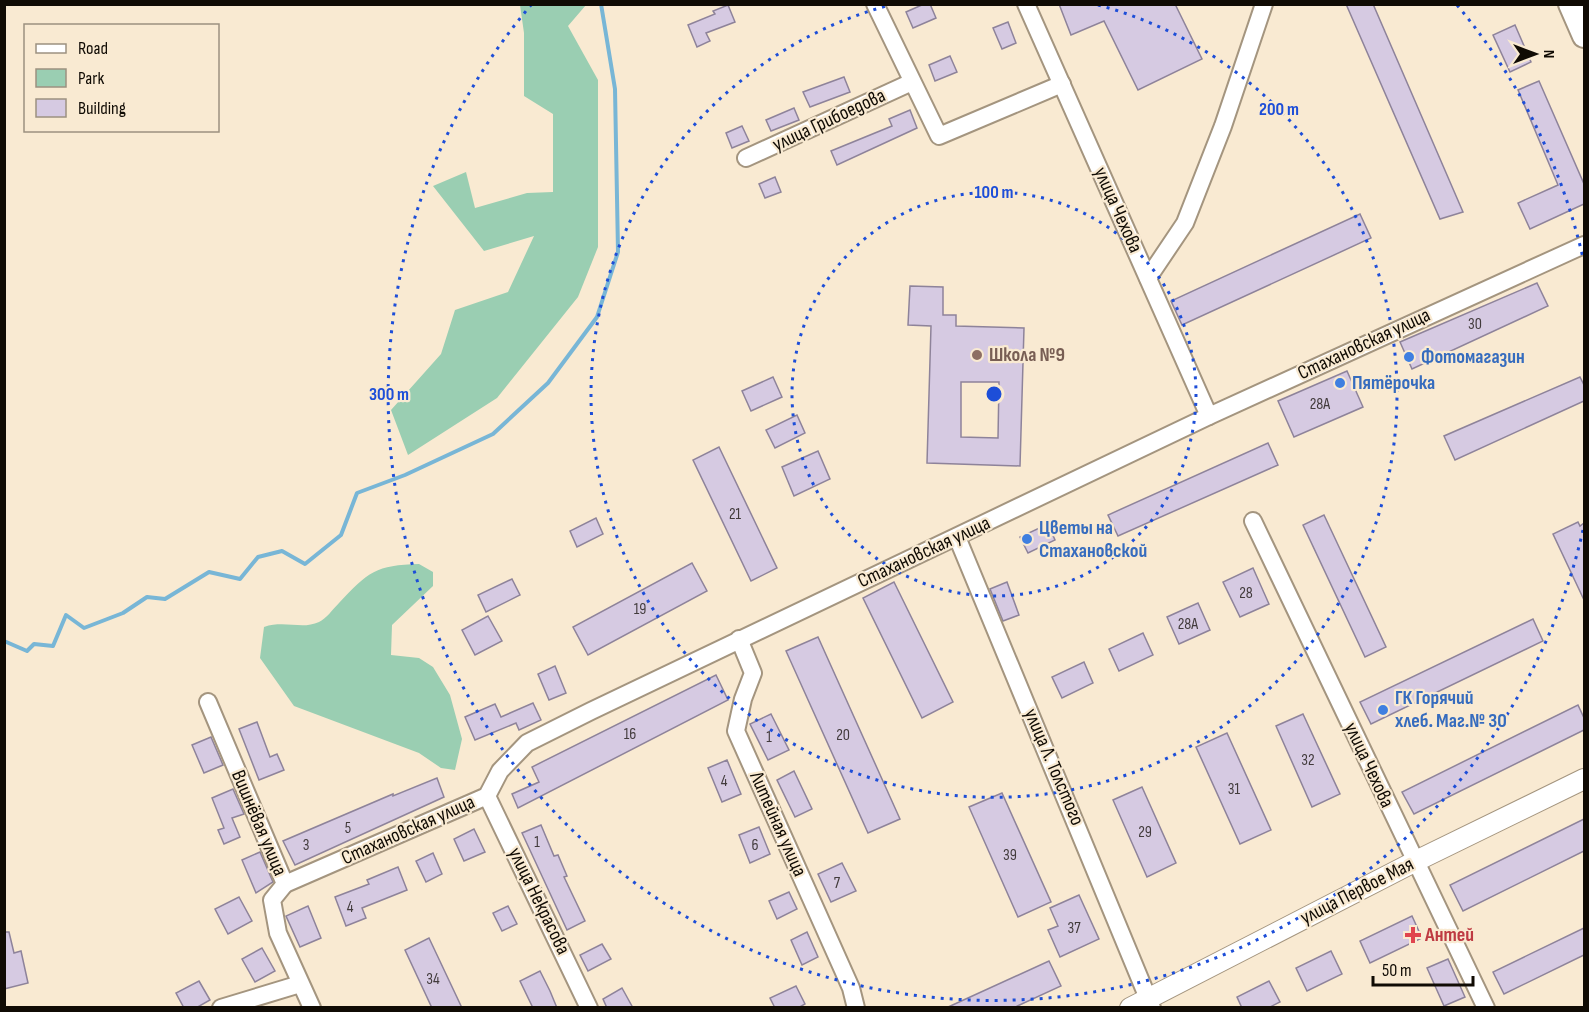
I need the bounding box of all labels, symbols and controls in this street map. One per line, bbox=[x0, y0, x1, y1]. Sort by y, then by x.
legend bbox=[24, 24, 219, 132]
north arrow bbox=[1505, 24, 1565, 84]
text: Road bbox=[78, 38, 108, 59]
text: N bbox=[1539, 50, 1558, 58]
text: Park bbox=[78, 68, 104, 89]
street label: улица Грибоедова bbox=[769, 83, 889, 157]
text: Building bbox=[78, 98, 126, 119]
text: 200 m bbox=[1259, 99, 1299, 120]
street label: улица Чехова bbox=[1088, 163, 1148, 257]
text: 100 m bbox=[975, 182, 1014, 203]
street label: Стахановская улица bbox=[1294, 303, 1434, 385]
house number: 30 bbox=[1468, 315, 1482, 334]
place label: Школа №9 bbox=[989, 343, 1065, 367]
place label: Фотомагазин bbox=[1421, 345, 1525, 369]
marker: Школа №9 bbox=[970, 348, 984, 362]
marker: Фотомагазин bbox=[1402, 350, 1416, 364]
place label: Пятёрочка bbox=[1352, 371, 1435, 395]
marker: Пятёрочка bbox=[1333, 376, 1347, 390]
text: 300 m bbox=[369, 384, 409, 405]
centre of rings bbox=[984, 384, 1004, 404]
house number: 28А bbox=[1310, 395, 1330, 414]
house number: 21 bbox=[729, 505, 742, 524]
street label: Стахановская улица bbox=[854, 511, 994, 593]
place label: Цветы на Стахановской bbox=[1039, 516, 1147, 563]
marker: Цветы на Стахановской bbox=[1020, 532, 1034, 546]
house number: 28 bbox=[1239, 584, 1253, 603]
house number: 19 bbox=[634, 600, 646, 619]
house number: 28А bbox=[1178, 615, 1198, 634]
place label: ГК Горячий хлеб. Маг.№ 30 bbox=[1395, 686, 1507, 733]
marker: ГК Горячий хлеб. Маг.№ 30 bbox=[1376, 703, 1390, 717]
street label: улица Л. Толстого bbox=[1019, 705, 1089, 829]
street label: улица Чехова bbox=[1339, 719, 1399, 811]
house number: 16 bbox=[624, 725, 636, 744]
house number: 20 bbox=[836, 726, 850, 745]
house number: 1 bbox=[766, 728, 772, 747]
house number: 32 bbox=[1301, 751, 1315, 770]
street label: Вишнёвая улица bbox=[226, 767, 292, 879]
street label: Литейная улица bbox=[744, 767, 812, 880]
house number: 4 bbox=[721, 772, 728, 791]
house number: 31 bbox=[1228, 780, 1241, 799]
street label: Стахановская улица bbox=[338, 790, 478, 870]
house number: 5 bbox=[345, 819, 351, 838]
house number: 29 bbox=[1138, 823, 1152, 842]
house number: 1 bbox=[534, 833, 540, 852]
house number: 3 bbox=[303, 836, 309, 855]
house number: 6 bbox=[751, 836, 759, 855]
street label: улица Некрасова bbox=[503, 844, 575, 958]
house number: 39 bbox=[1003, 846, 1017, 865]
street label: улица Первое Мая bbox=[1296, 852, 1418, 930]
house number: 7 bbox=[834, 874, 841, 893]
house number: 4 bbox=[347, 898, 354, 917]
house number: 37 bbox=[1067, 919, 1081, 938]
place label: Антей bbox=[1424, 923, 1474, 947]
marker: Антей bbox=[1406, 928, 1420, 942]
scale bar bbox=[1373, 949, 1474, 987]
text: 50 m bbox=[1382, 960, 1412, 981]
house number: 34 bbox=[426, 970, 440, 989]

